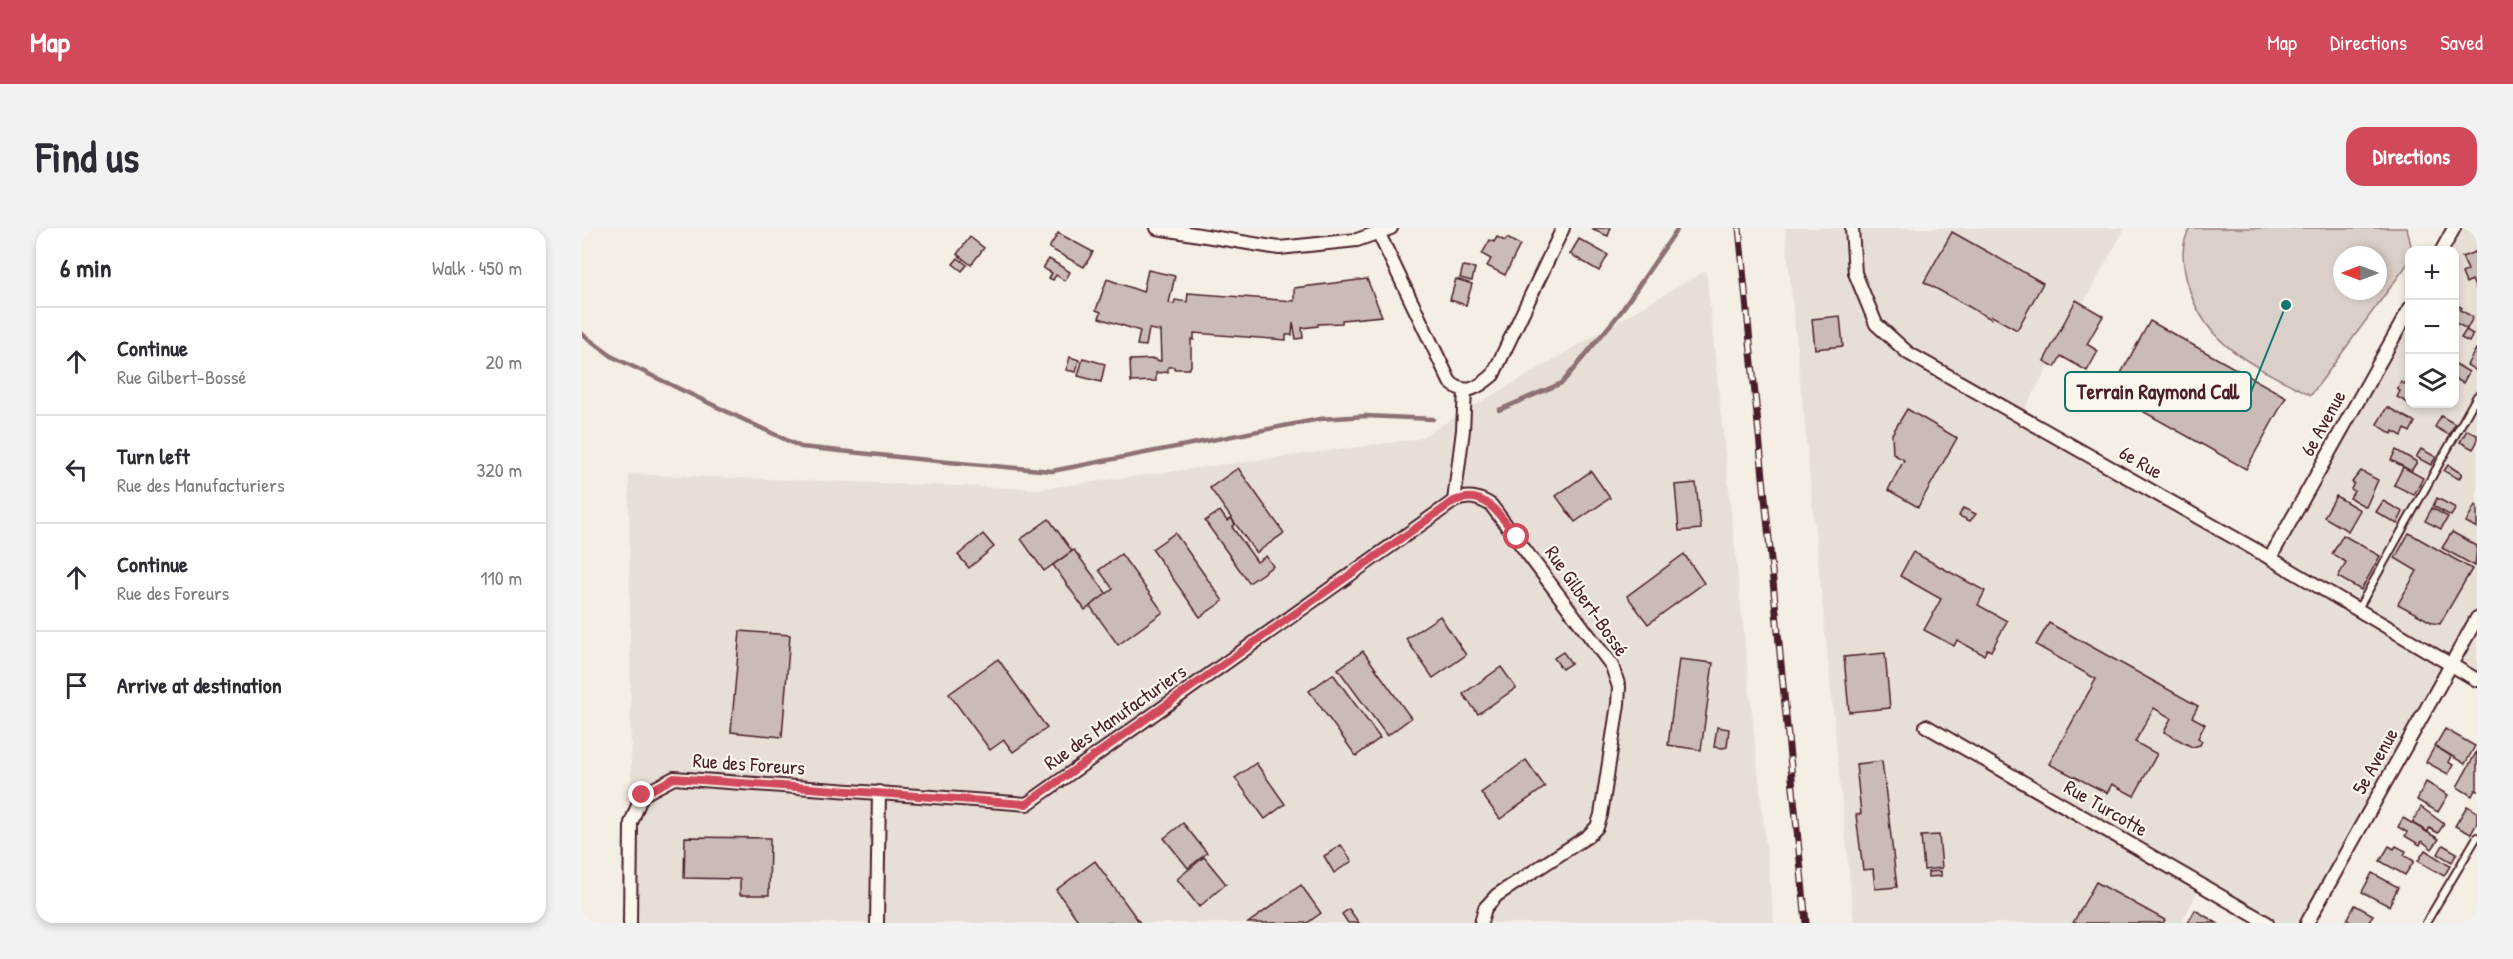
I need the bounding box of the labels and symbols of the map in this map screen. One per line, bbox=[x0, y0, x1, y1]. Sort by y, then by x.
north arrow bbox=[2333, 246, 2387, 300]
callout: Terrain Raymond Call bbox=[2065, 372, 2251, 411]
text: Terrain Raymond Call bbox=[2076, 377, 2240, 407]
street label: 6e Avenue bbox=[2293, 385, 2352, 460]
street label: 6e Rue bbox=[2115, 438, 2168, 485]
route start bbox=[1503, 523, 1529, 549]
street label: Rue Gilbert-Bossé bbox=[1539, 540, 1636, 662]
street label: Rue des Manufacturiers bbox=[1038, 657, 1191, 776]
street label: 5e Avenue bbox=[2345, 723, 2404, 799]
street label: Rue des Foreurs bbox=[692, 746, 806, 781]
street label: Rue Turcotte bbox=[2060, 773, 2153, 842]
route end bbox=[628, 781, 654, 807]

